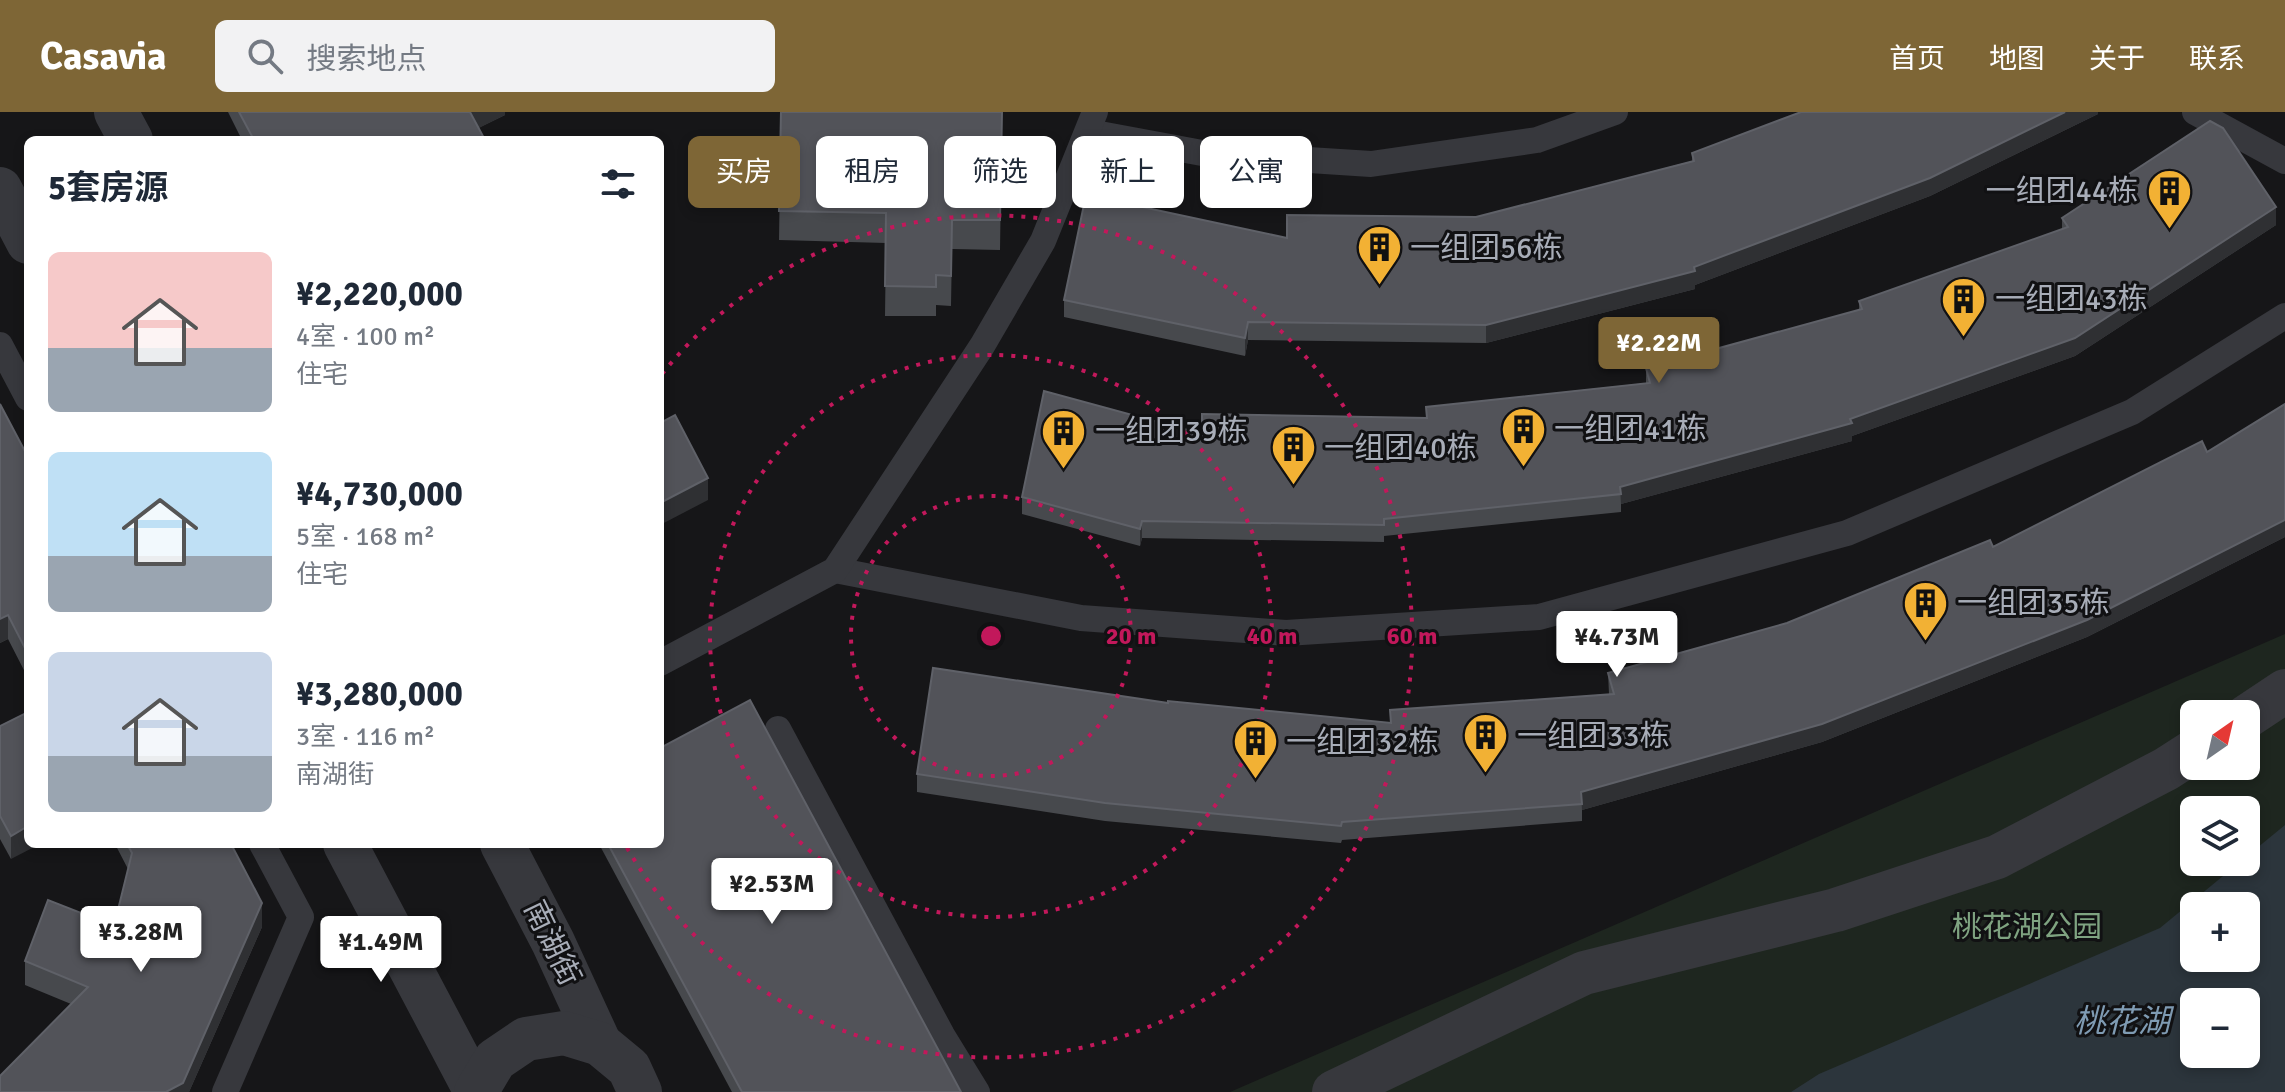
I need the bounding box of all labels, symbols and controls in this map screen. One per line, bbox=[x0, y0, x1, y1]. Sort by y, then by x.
search box bbox=[215, 20, 775, 92]
text: Casavia bbox=[40, 33, 167, 80]
icon: search bbox=[243, 34, 287, 78]
text: 搜索地点 bbox=[307, 41, 427, 78]
text: 首页 bbox=[1889, 42, 1945, 76]
text: 地图 bbox=[1989, 42, 2045, 76]
text: 关于 bbox=[2089, 42, 2145, 76]
text: 联系 bbox=[2189, 42, 2245, 76]
chip: 买房 bbox=[688, 136, 800, 208]
chip: 租房 bbox=[816, 136, 928, 208]
chip: 筛选 bbox=[944, 136, 1056, 208]
chip: 新上 bbox=[1072, 136, 1184, 208]
chip: 公寓 bbox=[1200, 136, 1312, 208]
icon: filters bbox=[596, 162, 640, 206]
text: 5套房源 bbox=[48, 167, 168, 209]
building icon: 一组团44栋 bbox=[2145, 167, 2193, 230]
place label: 一组团44栋 bbox=[1986, 173, 2138, 210]
building icon: 一组团56栋 bbox=[1355, 224, 1403, 287]
place label: 一组团56栋 bbox=[1410, 230, 1562, 267]
text: ¥2,220,000 bbox=[296, 273, 463, 315]
building icon: 一组团43栋 bbox=[1940, 275, 1988, 338]
place label: 一组团43栋 bbox=[1995, 281, 2147, 318]
icon: home bbox=[112, 284, 208, 380]
pin: ¥2.22M bbox=[1594, 317, 1724, 385]
text: 4室 · 100 m² bbox=[296, 321, 435, 353]
text: ¥2.22M bbox=[1616, 327, 1702, 359]
text: 住宅 bbox=[296, 359, 348, 391]
building icon: 一组团41栋 bbox=[1499, 405, 1547, 468]
building icon: 一组团39栋 bbox=[1040, 407, 1088, 470]
place label: 一组团41栋 bbox=[1554, 411, 1706, 448]
place label: 一组团39栋 bbox=[1095, 413, 1247, 450]
building icon: 一组团40栋 bbox=[1269, 424, 1317, 487]
place label: 一组团40栋 bbox=[1324, 430, 1476, 467]
text: ¥4,730,000 bbox=[296, 473, 463, 515]
icon: home bbox=[112, 484, 208, 580]
text: 5室 · 168 m² bbox=[296, 521, 435, 553]
text: 住宅 bbox=[296, 559, 348, 591]
building icon: 一组团35栋 bbox=[1902, 579, 1950, 642]
place label: 一组团35栋 bbox=[1957, 585, 2109, 622]
pin: ¥4.73M bbox=[1552, 611, 1682, 679]
text: 20 m bbox=[1106, 621, 1156, 651]
text: 40 m bbox=[1247, 621, 1297, 651]
text: 60 m bbox=[1387, 621, 1437, 651]
text: ¥4.73M bbox=[1574, 621, 1660, 653]
centre of rings bbox=[977, 622, 1005, 650]
text: ¥3,280,000 bbox=[296, 673, 463, 715]
icon: home bbox=[112, 684, 208, 780]
north arrow bbox=[2180, 700, 2260, 780]
map controls bbox=[2180, 700, 2260, 1068]
building icon: 一组团33栋 bbox=[1462, 712, 1510, 775]
building icon: 一组团32栋 bbox=[1231, 718, 1279, 781]
place label: 一组团33栋 bbox=[1517, 718, 1669, 755]
text: 3室 · 116 m² bbox=[296, 721, 435, 753]
place label: 一组团32栋 bbox=[1286, 724, 1438, 761]
text: 南湖街 bbox=[296, 759, 374, 791]
button: layers bbox=[2180, 796, 2260, 876]
pin: ¥2.53M bbox=[707, 858, 837, 926]
text: ¥2.53M bbox=[729, 868, 815, 900]
button: + bbox=[2180, 892, 2260, 972]
street label: 南湖街 bbox=[516, 894, 588, 992]
pin: ¥3.28M bbox=[76, 906, 206, 974]
park label: 桃花湖公园 bbox=[1952, 909, 2102, 946]
text: ¥3.28M bbox=[98, 916, 184, 948]
pin: ¥1.49M bbox=[316, 916, 446, 984]
text: ¥1.49M bbox=[338, 926, 424, 958]
button: − bbox=[2180, 988, 2260, 1068]
water label: 桃花湖 bbox=[2074, 1002, 2175, 1041]

